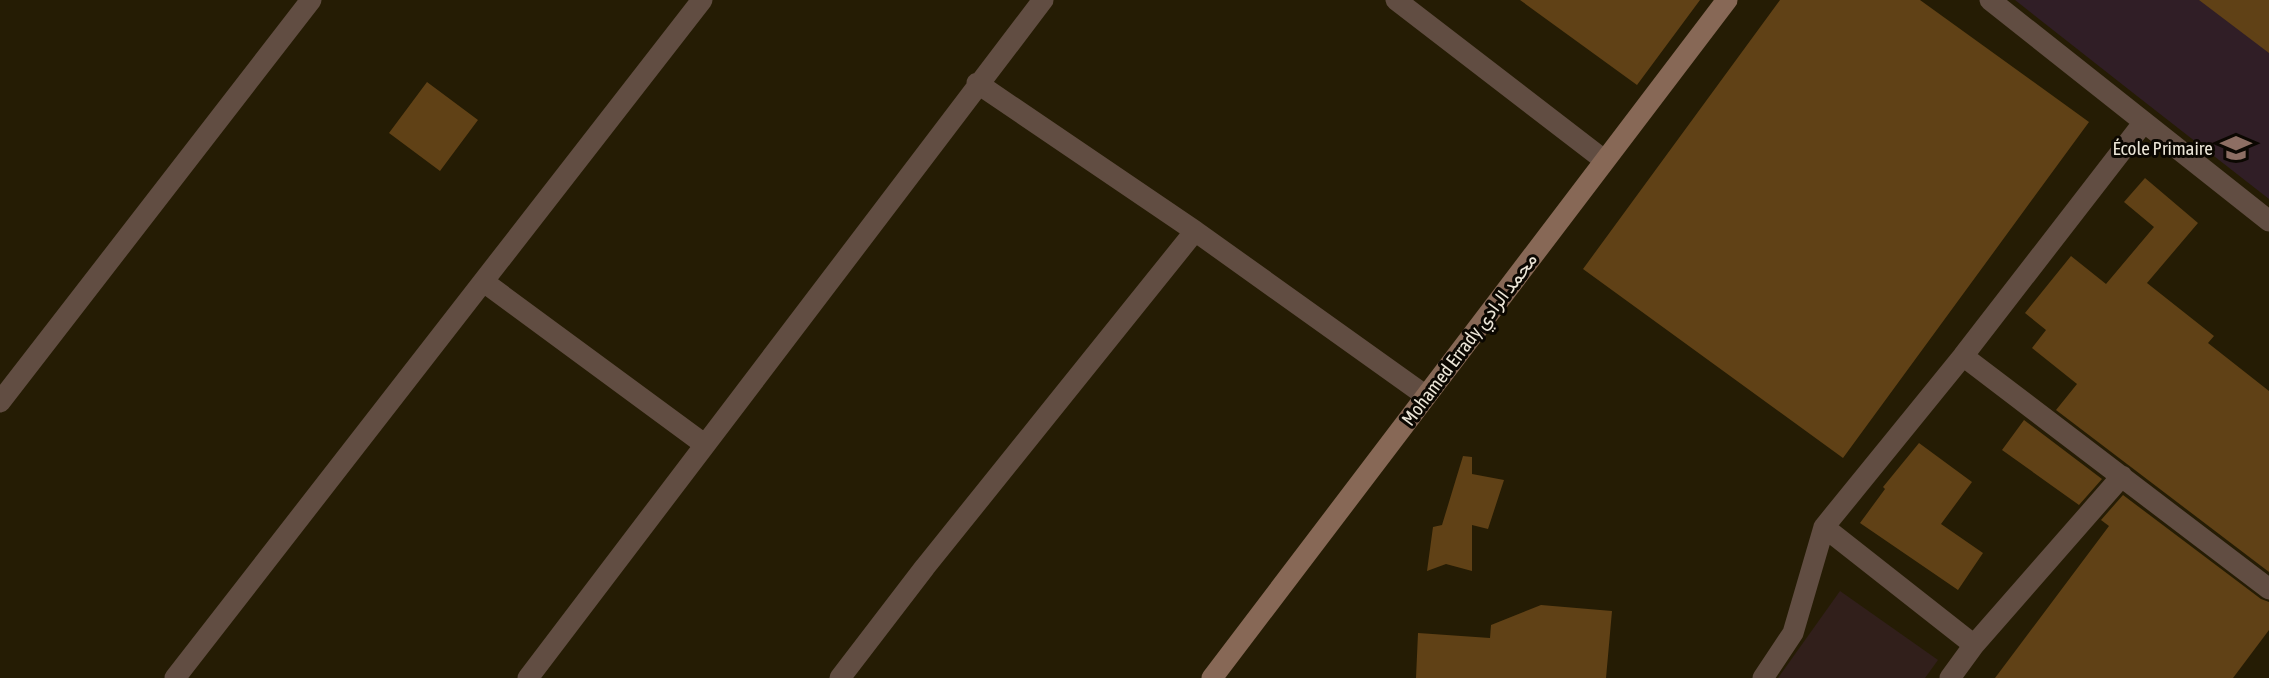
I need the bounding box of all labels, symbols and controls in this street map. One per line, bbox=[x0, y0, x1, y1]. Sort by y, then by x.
school or university icon: École Primaire bbox=[2219, 131, 2253, 165]
place label: École Primaire bbox=[2112, 137, 2213, 159]
street label: Mohamed Errady محمد الرادي bbox=[1397, 248, 1545, 433]

